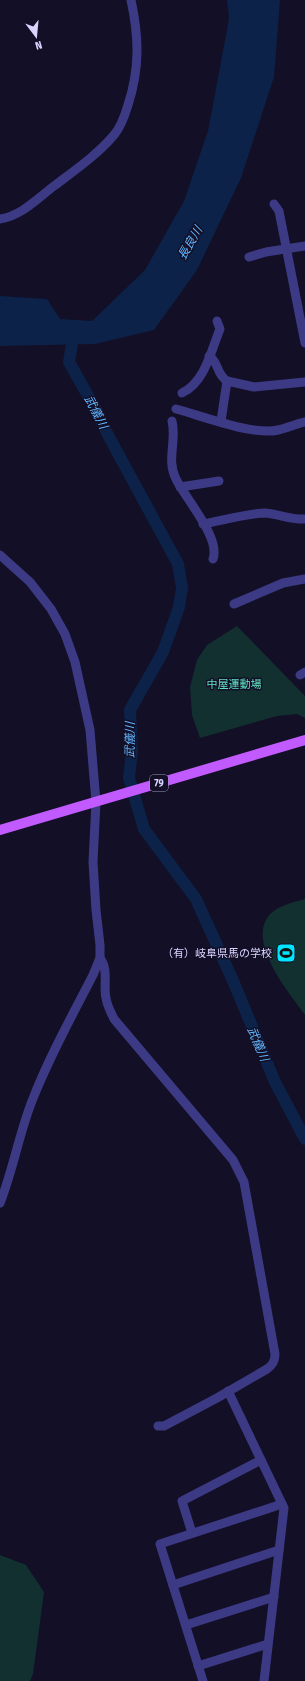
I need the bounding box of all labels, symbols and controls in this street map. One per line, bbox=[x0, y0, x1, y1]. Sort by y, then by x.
north arrow bbox=[16, 16, 56, 56]
text: N bbox=[34, 38, 44, 52]
water label: 長良川 bbox=[175, 222, 206, 262]
water label: 武儀川 bbox=[81, 393, 112, 433]
park label: 中屋運動場 bbox=[207, 678, 262, 691]
water label: 武儀川 bbox=[123, 720, 137, 758]
road number: 79 bbox=[150, 775, 168, 791]
sports icon: （有）岐阜県馬の学校 bbox=[275, 942, 297, 964]
place label: （有）岐阜県馬の学校 bbox=[162, 947, 272, 960]
water label: 武儀川 bbox=[245, 1025, 272, 1065]

